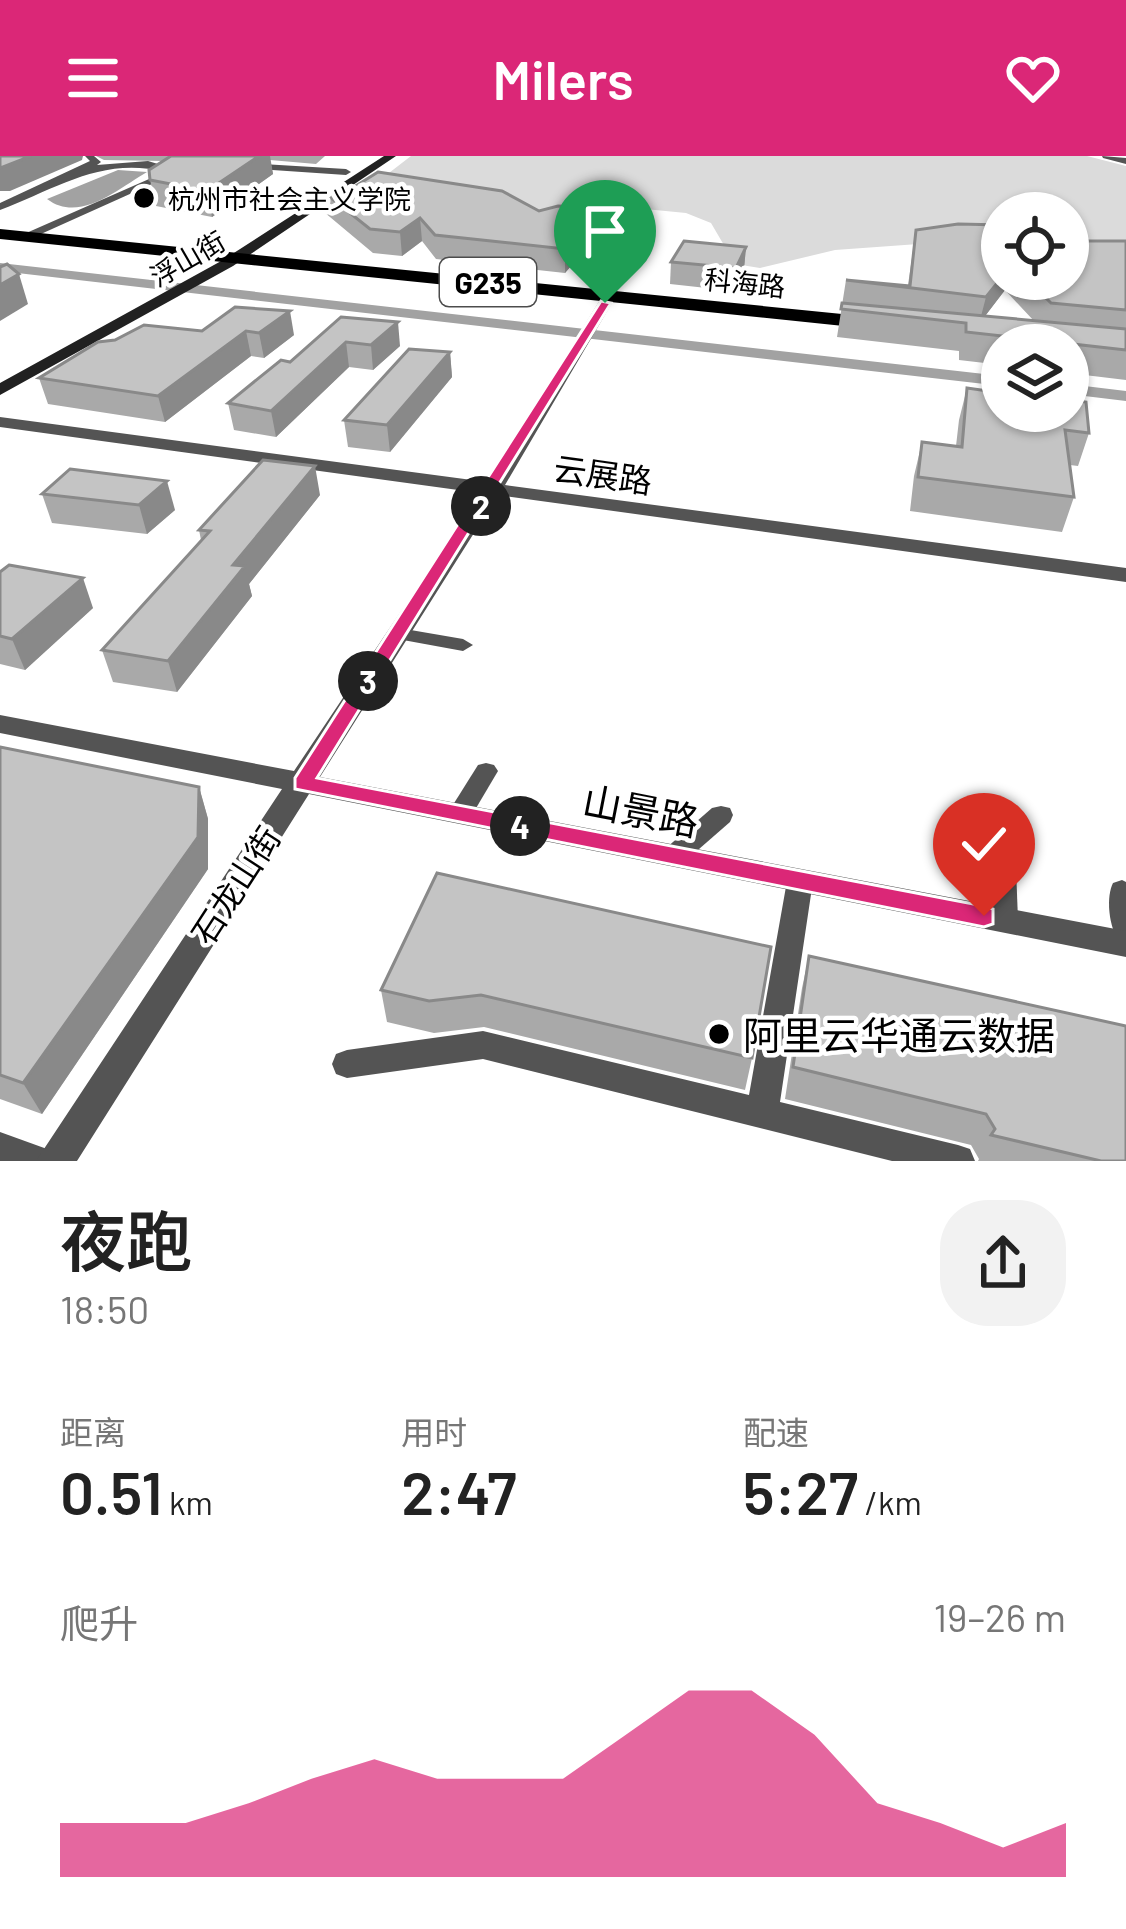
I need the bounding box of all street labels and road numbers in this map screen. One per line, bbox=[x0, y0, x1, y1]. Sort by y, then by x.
street label: 浮山街 bbox=[144, 224, 230, 292]
road number: G235 bbox=[440, 258, 536, 306]
street label: 科海路 bbox=[703, 262, 787, 302]
street label: 云展路 bbox=[551, 447, 655, 501]
street label: 山景路 bbox=[579, 776, 703, 844]
street label: 石龙山街 bbox=[182, 819, 288, 951]

